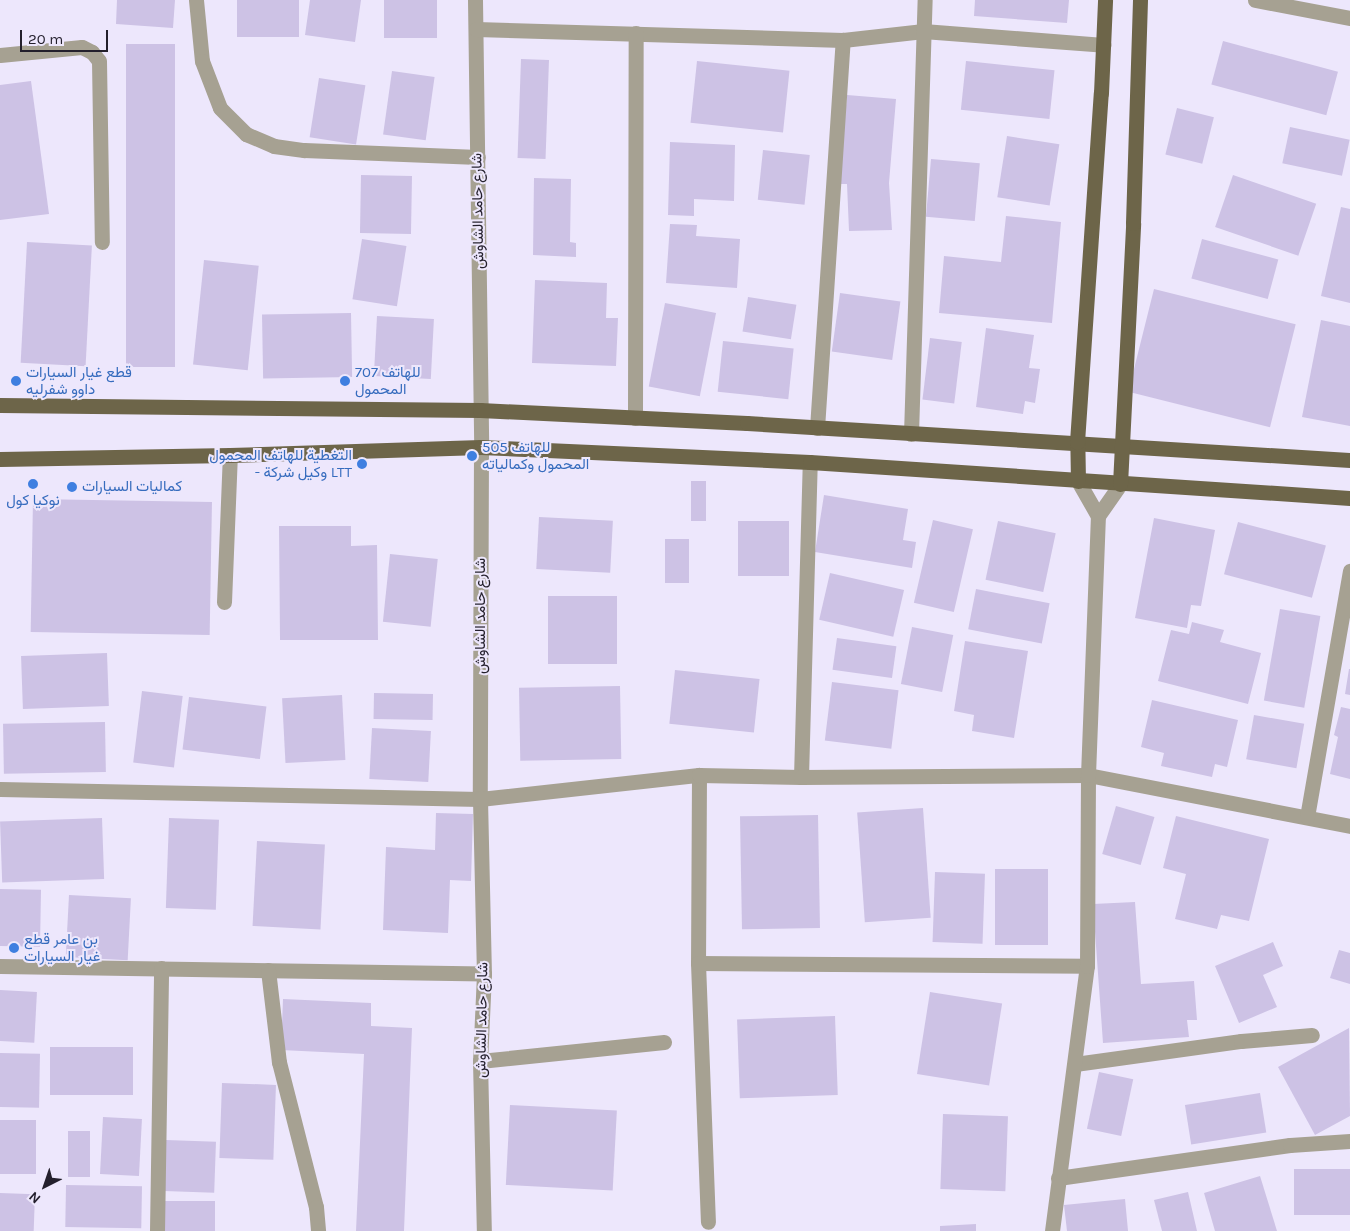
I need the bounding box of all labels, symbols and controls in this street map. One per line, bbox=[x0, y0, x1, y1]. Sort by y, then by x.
scale bar bbox=[22, 20, 110, 52]
text: 20 m bbox=[28, 30, 63, 48]
street label: شارع حامد الشاوش bbox=[468, 153, 488, 269]
place label: قطع غيار السيارات داوو شفرليه bbox=[26, 363, 132, 398]
place label: 707 للهاتف المحمول bbox=[355, 363, 421, 398]
marker: قطع غيار السيارات داوو شفرليه bbox=[10, 375, 22, 387]
marker: 707 للهاتف المحمول bbox=[339, 375, 351, 387]
place label: 505 للهاتف المحمول وكمالياته bbox=[482, 438, 589, 473]
place label: التغطية للهاتف المحمول - وكيل شركة LTT bbox=[209, 446, 352, 481]
marker: 505 للهاتف المحمول وكمالياته bbox=[466, 450, 478, 462]
marker: التغطية للهاتف المحمول - وكيل شركة LTT bbox=[356, 458, 368, 470]
marker: نوكيا كول bbox=[27, 478, 39, 490]
place label: كماليات السيارات bbox=[82, 478, 182, 496]
marker: كماليات السيارات bbox=[66, 481, 78, 493]
place label: نوكيا كول bbox=[6, 492, 60, 510]
street label: شارع حامد الشاوش bbox=[472, 558, 490, 674]
place label: بن عامر قطع غيار السيارات bbox=[24, 930, 100, 965]
marker: بن عامر قطع غيار السيارات bbox=[8, 942, 20, 954]
street label: شارع حامد الشاوش bbox=[472, 962, 492, 1078]
north arrow bbox=[20, 1161, 70, 1211]
text: N bbox=[25, 1188, 44, 1207]

